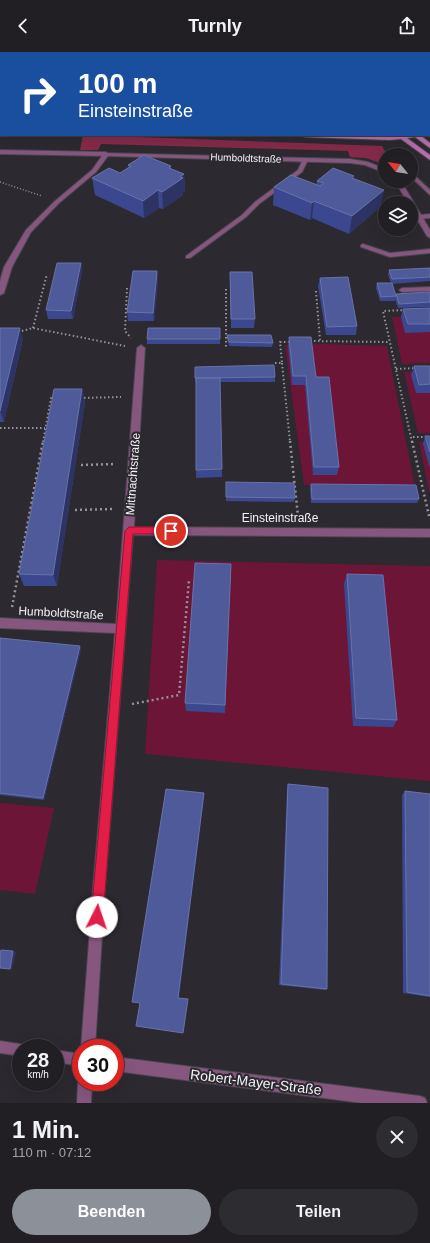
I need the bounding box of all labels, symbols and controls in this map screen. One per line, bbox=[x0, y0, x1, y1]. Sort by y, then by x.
icon: back bbox=[12, 15, 34, 37]
icon: share bbox=[396, 15, 418, 37]
text: Turnly bbox=[188, 16, 242, 36]
icon: right bbox=[12, 68, 64, 120]
text: 100 m bbox=[78, 68, 157, 99]
text: Einsteinstraße bbox=[78, 101, 193, 121]
north arrow bbox=[378, 148, 418, 188]
map controls bbox=[378, 148, 418, 236]
street label: Humboldtstraße bbox=[210, 151, 282, 165]
button: layers bbox=[378, 196, 418, 236]
street label: Mittnachtstraße bbox=[123, 432, 143, 516]
street label: Einsteinstraße bbox=[242, 511, 319, 525]
pin bbox=[154, 514, 188, 548]
icon: arrive bbox=[160, 520, 182, 542]
street label: Humboldtstraße bbox=[18, 604, 104, 622]
position arrow bbox=[76, 896, 118, 938]
speed limit sign: 30 bbox=[72, 1039, 124, 1091]
text: 28 bbox=[27, 1049, 49, 1071]
street label: Robert-Mayer-Straße bbox=[189, 1066, 323, 1098]
text: km/h bbox=[27, 1069, 49, 1080]
text: 1 Min. bbox=[12, 1116, 80, 1143]
button: close bbox=[376, 1116, 418, 1158]
text: 110 m · 07:12 bbox=[12, 1145, 91, 1160]
button: Beenden bbox=[12, 1189, 211, 1235]
button: Teilen bbox=[219, 1189, 418, 1235]

